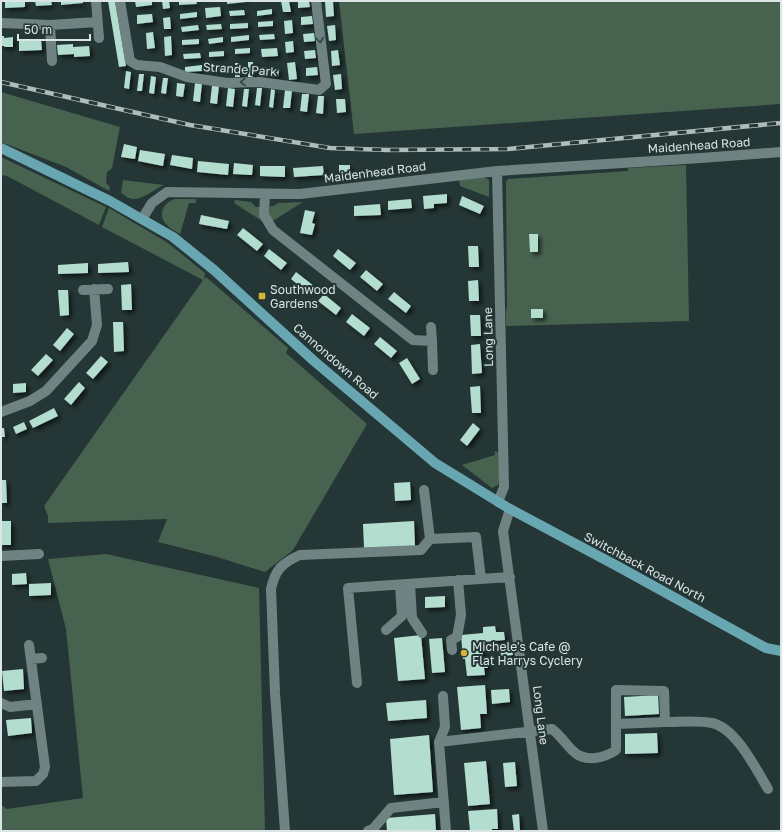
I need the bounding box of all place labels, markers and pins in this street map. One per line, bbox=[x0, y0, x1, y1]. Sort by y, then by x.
place label: Southwood Gardens bbox=[270, 282, 336, 311]
marker: Southwood Gardens bbox=[257, 291, 267, 301]
place label: Michele's Cafe @ Flat Harrys Cyclery bbox=[472, 639, 583, 668]
marker: Michele's Cafe @ Flat Harrys Cyclery bbox=[459, 648, 469, 658]

